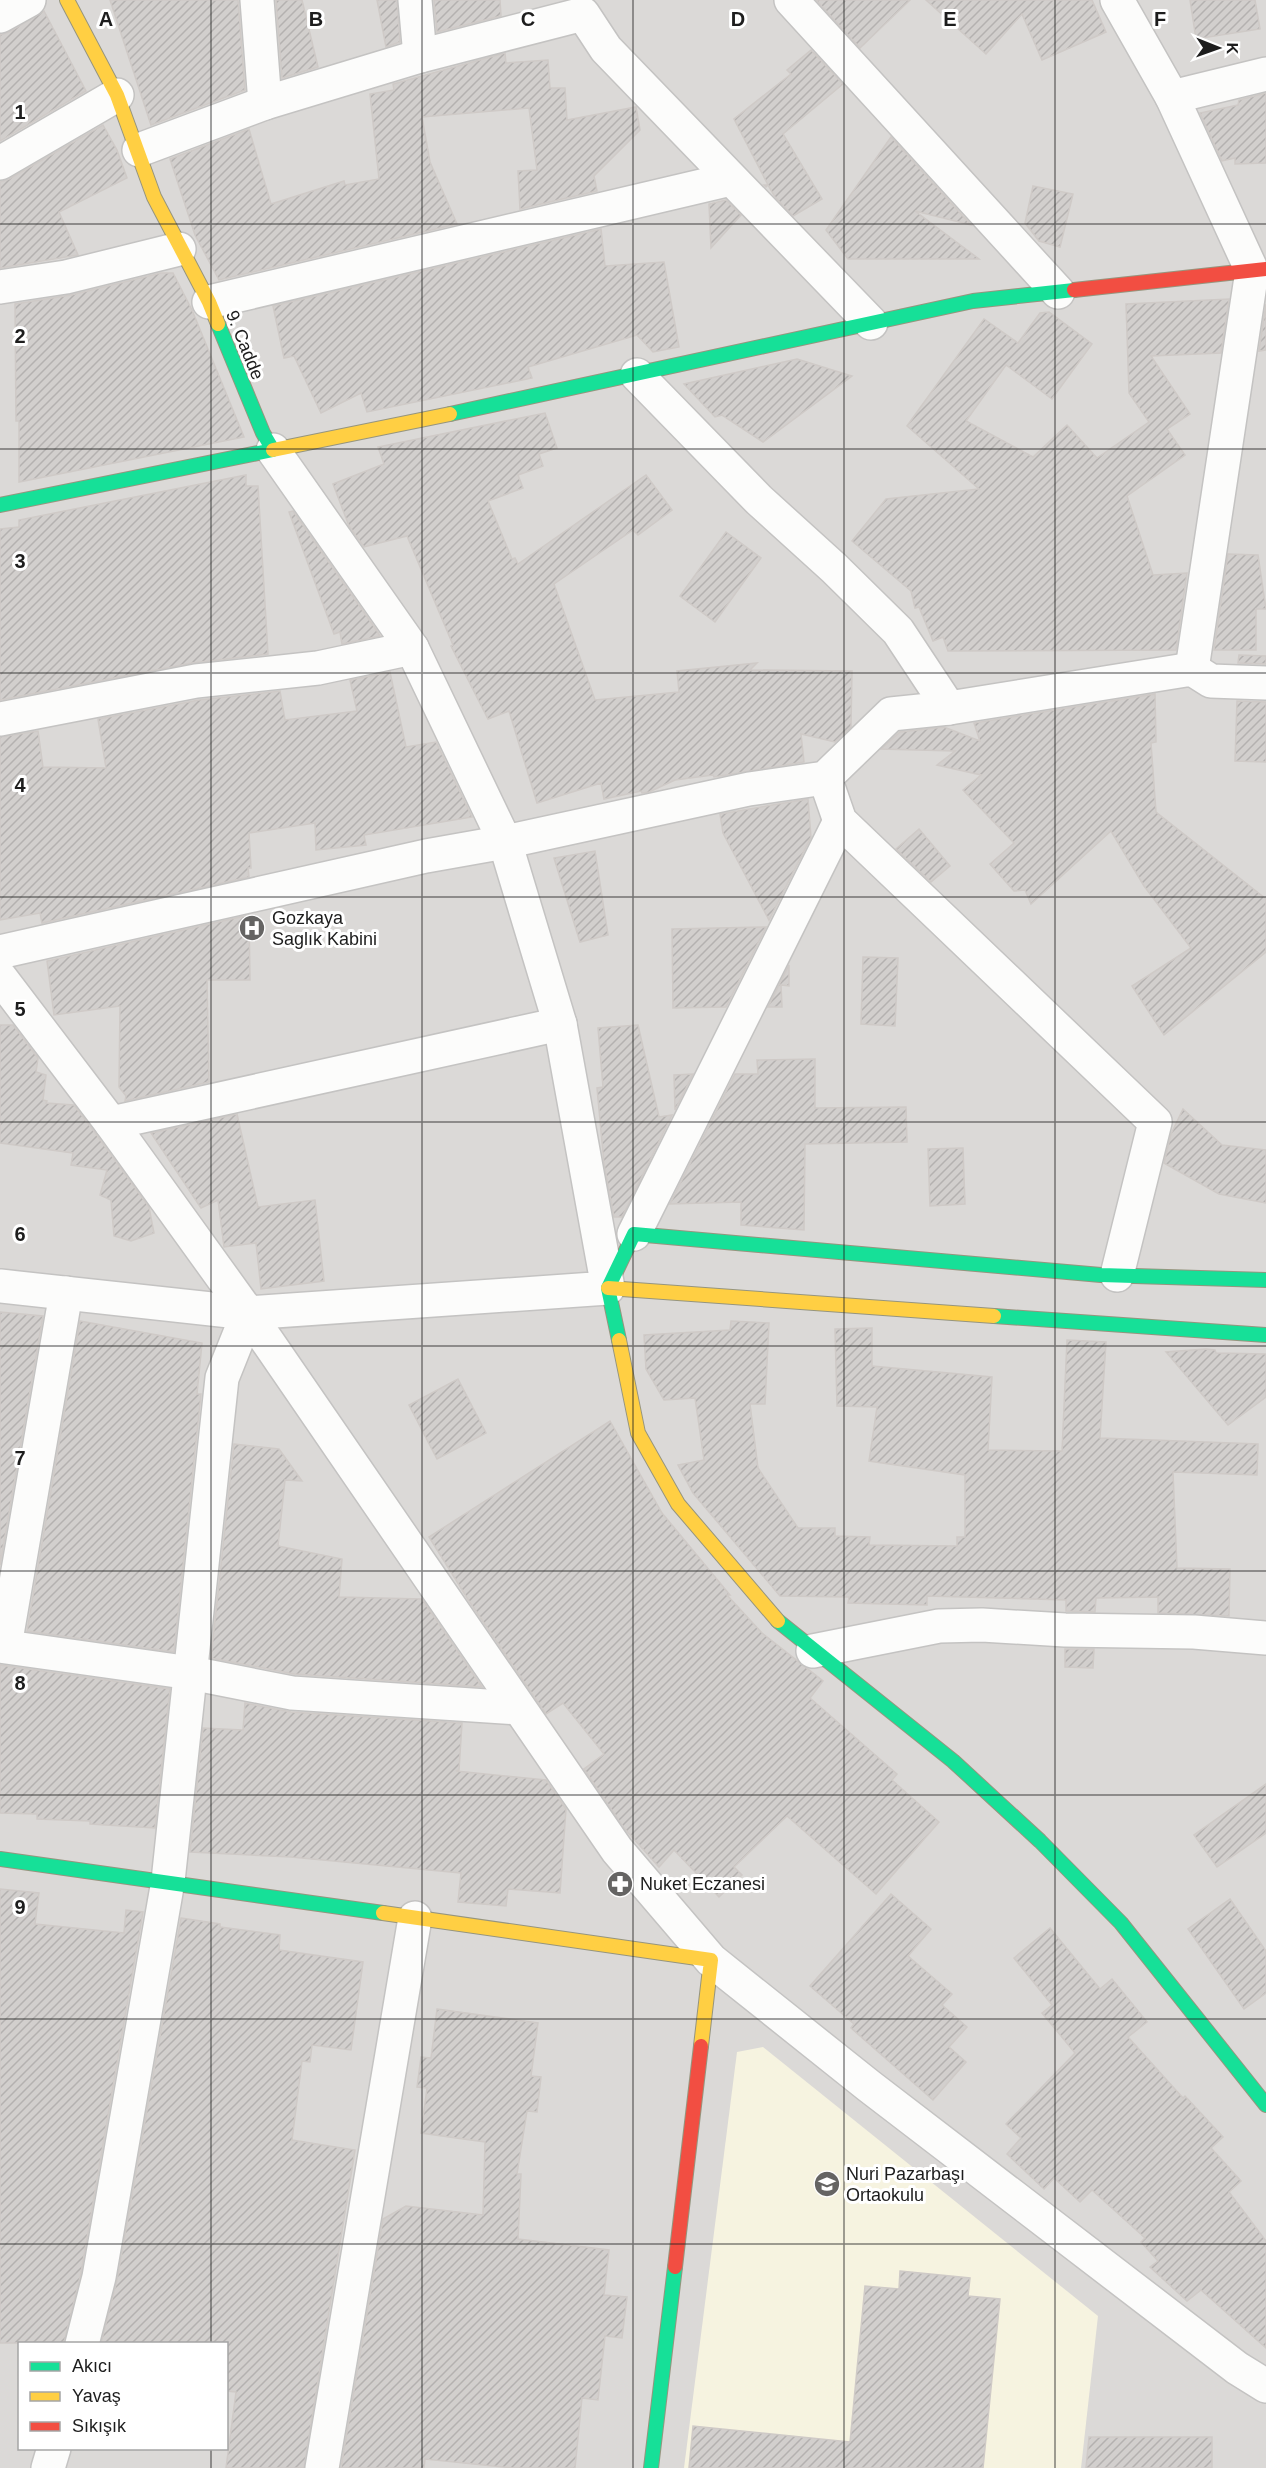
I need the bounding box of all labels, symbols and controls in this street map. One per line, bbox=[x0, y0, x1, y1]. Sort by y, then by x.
text: A bbox=[99, 8, 113, 30]
text: B bbox=[309, 8, 323, 30]
text: C bbox=[521, 8, 535, 30]
text: D bbox=[731, 8, 745, 30]
text: E bbox=[943, 8, 957, 30]
text: F bbox=[1154, 8, 1166, 30]
north arrow bbox=[1188, 18, 1248, 78]
text: K bbox=[1224, 42, 1241, 55]
text: 1 bbox=[14, 101, 26, 123]
street label: 9. Cadde bbox=[222, 307, 268, 383]
text: 2 bbox=[14, 325, 26, 347]
text: 3 bbox=[14, 550, 26, 572]
text: 4 bbox=[14, 774, 26, 796]
place label: Gozkaya Saglık Kabini bbox=[272, 908, 377, 949]
hospital icon: Gozkaya Saglık Kabini bbox=[237, 913, 267, 943]
text: 5 bbox=[14, 998, 26, 1020]
text: 6 bbox=[14, 1223, 26, 1245]
text: 7 bbox=[14, 1447, 26, 1469]
text: 8 bbox=[14, 1672, 26, 1694]
pharmacy icon: Nuket Eczanesi bbox=[605, 1869, 635, 1899]
place label: Nuket Eczanesi bbox=[640, 1874, 765, 1894]
text: 9 bbox=[14, 1896, 26, 1918]
place label: Nuri Pazarbaşı Ortaokulu bbox=[846, 2164, 965, 2205]
school or university icon: Nuri Pazarbaşı Ortaokulu bbox=[812, 2169, 842, 2199]
legend bbox=[18, 2342, 228, 2450]
text: Akıcı bbox=[72, 2356, 112, 2376]
text: Yavaş bbox=[72, 2386, 121, 2406]
text: Sıkışık bbox=[72, 2416, 127, 2436]

